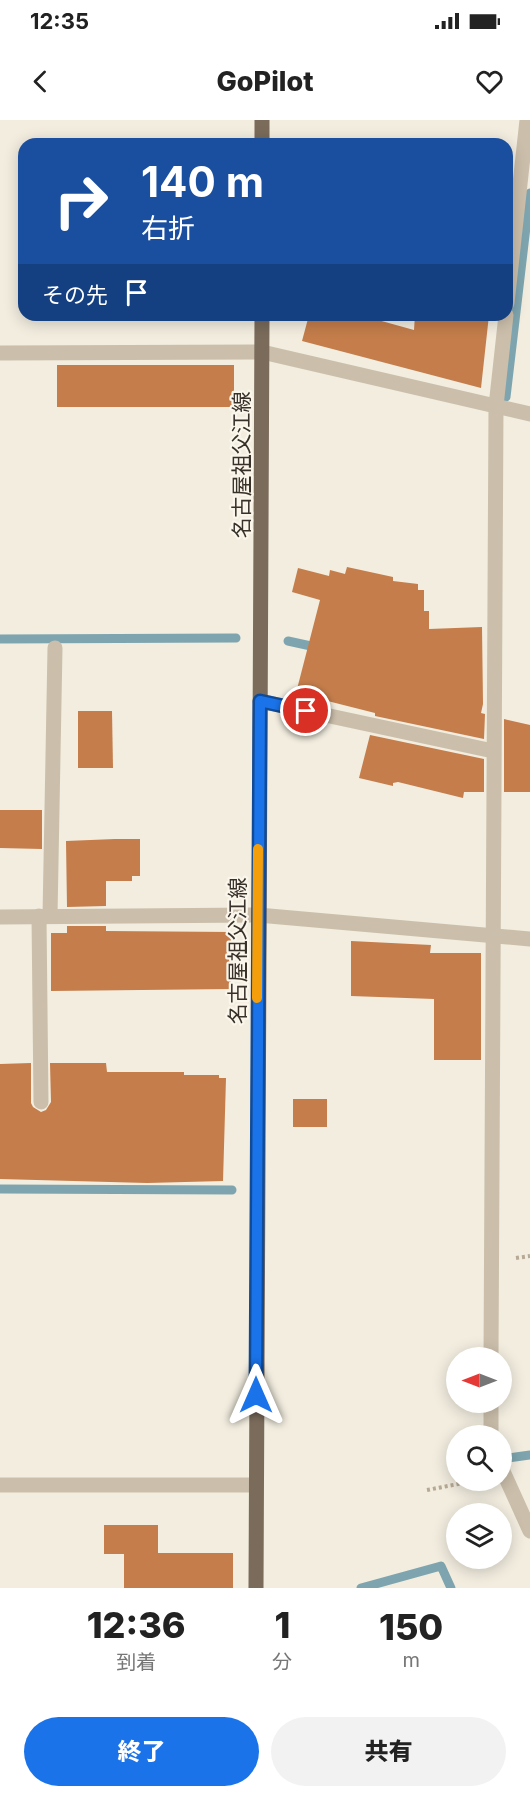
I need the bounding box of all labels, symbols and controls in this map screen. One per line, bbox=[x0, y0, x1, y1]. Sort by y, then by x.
text: 12:35 bbox=[30, 8, 89, 34]
icon: back bbox=[24, 65, 57, 98]
text: GoPilot bbox=[217, 65, 313, 98]
icon: heart bbox=[473, 65, 506, 98]
text: 140 m bbox=[141, 156, 264, 207]
icon: right bbox=[42, 162, 120, 240]
text: 右折 bbox=[141, 212, 195, 245]
icon: arrive bbox=[120, 276, 153, 309]
text: その先 bbox=[42, 282, 108, 308]
street label: 名古屋祖父江線 bbox=[229, 392, 254, 539]
pin bbox=[280, 685, 331, 736]
icon: arrive bbox=[289, 694, 322, 727]
street label: 名古屋祖父江線 bbox=[225, 878, 250, 1025]
north arrow bbox=[446, 1347, 512, 1413]
map controls bbox=[446, 1347, 512, 1569]
position arrow bbox=[224, 1363, 288, 1427]
button: search bbox=[446, 1425, 512, 1491]
button: layers bbox=[446, 1503, 512, 1569]
text: 12:36 bbox=[87, 1603, 186, 1647]
text: 1 bbox=[274, 1603, 290, 1647]
text: 150 bbox=[379, 1605, 443, 1649]
text: m bbox=[402, 1648, 420, 1672]
text: 到着 bbox=[116, 1650, 156, 1674]
text: 分 bbox=[272, 1650, 292, 1674]
button: 終了 bbox=[24, 1717, 259, 1786]
button: 共有 bbox=[271, 1717, 506, 1786]

